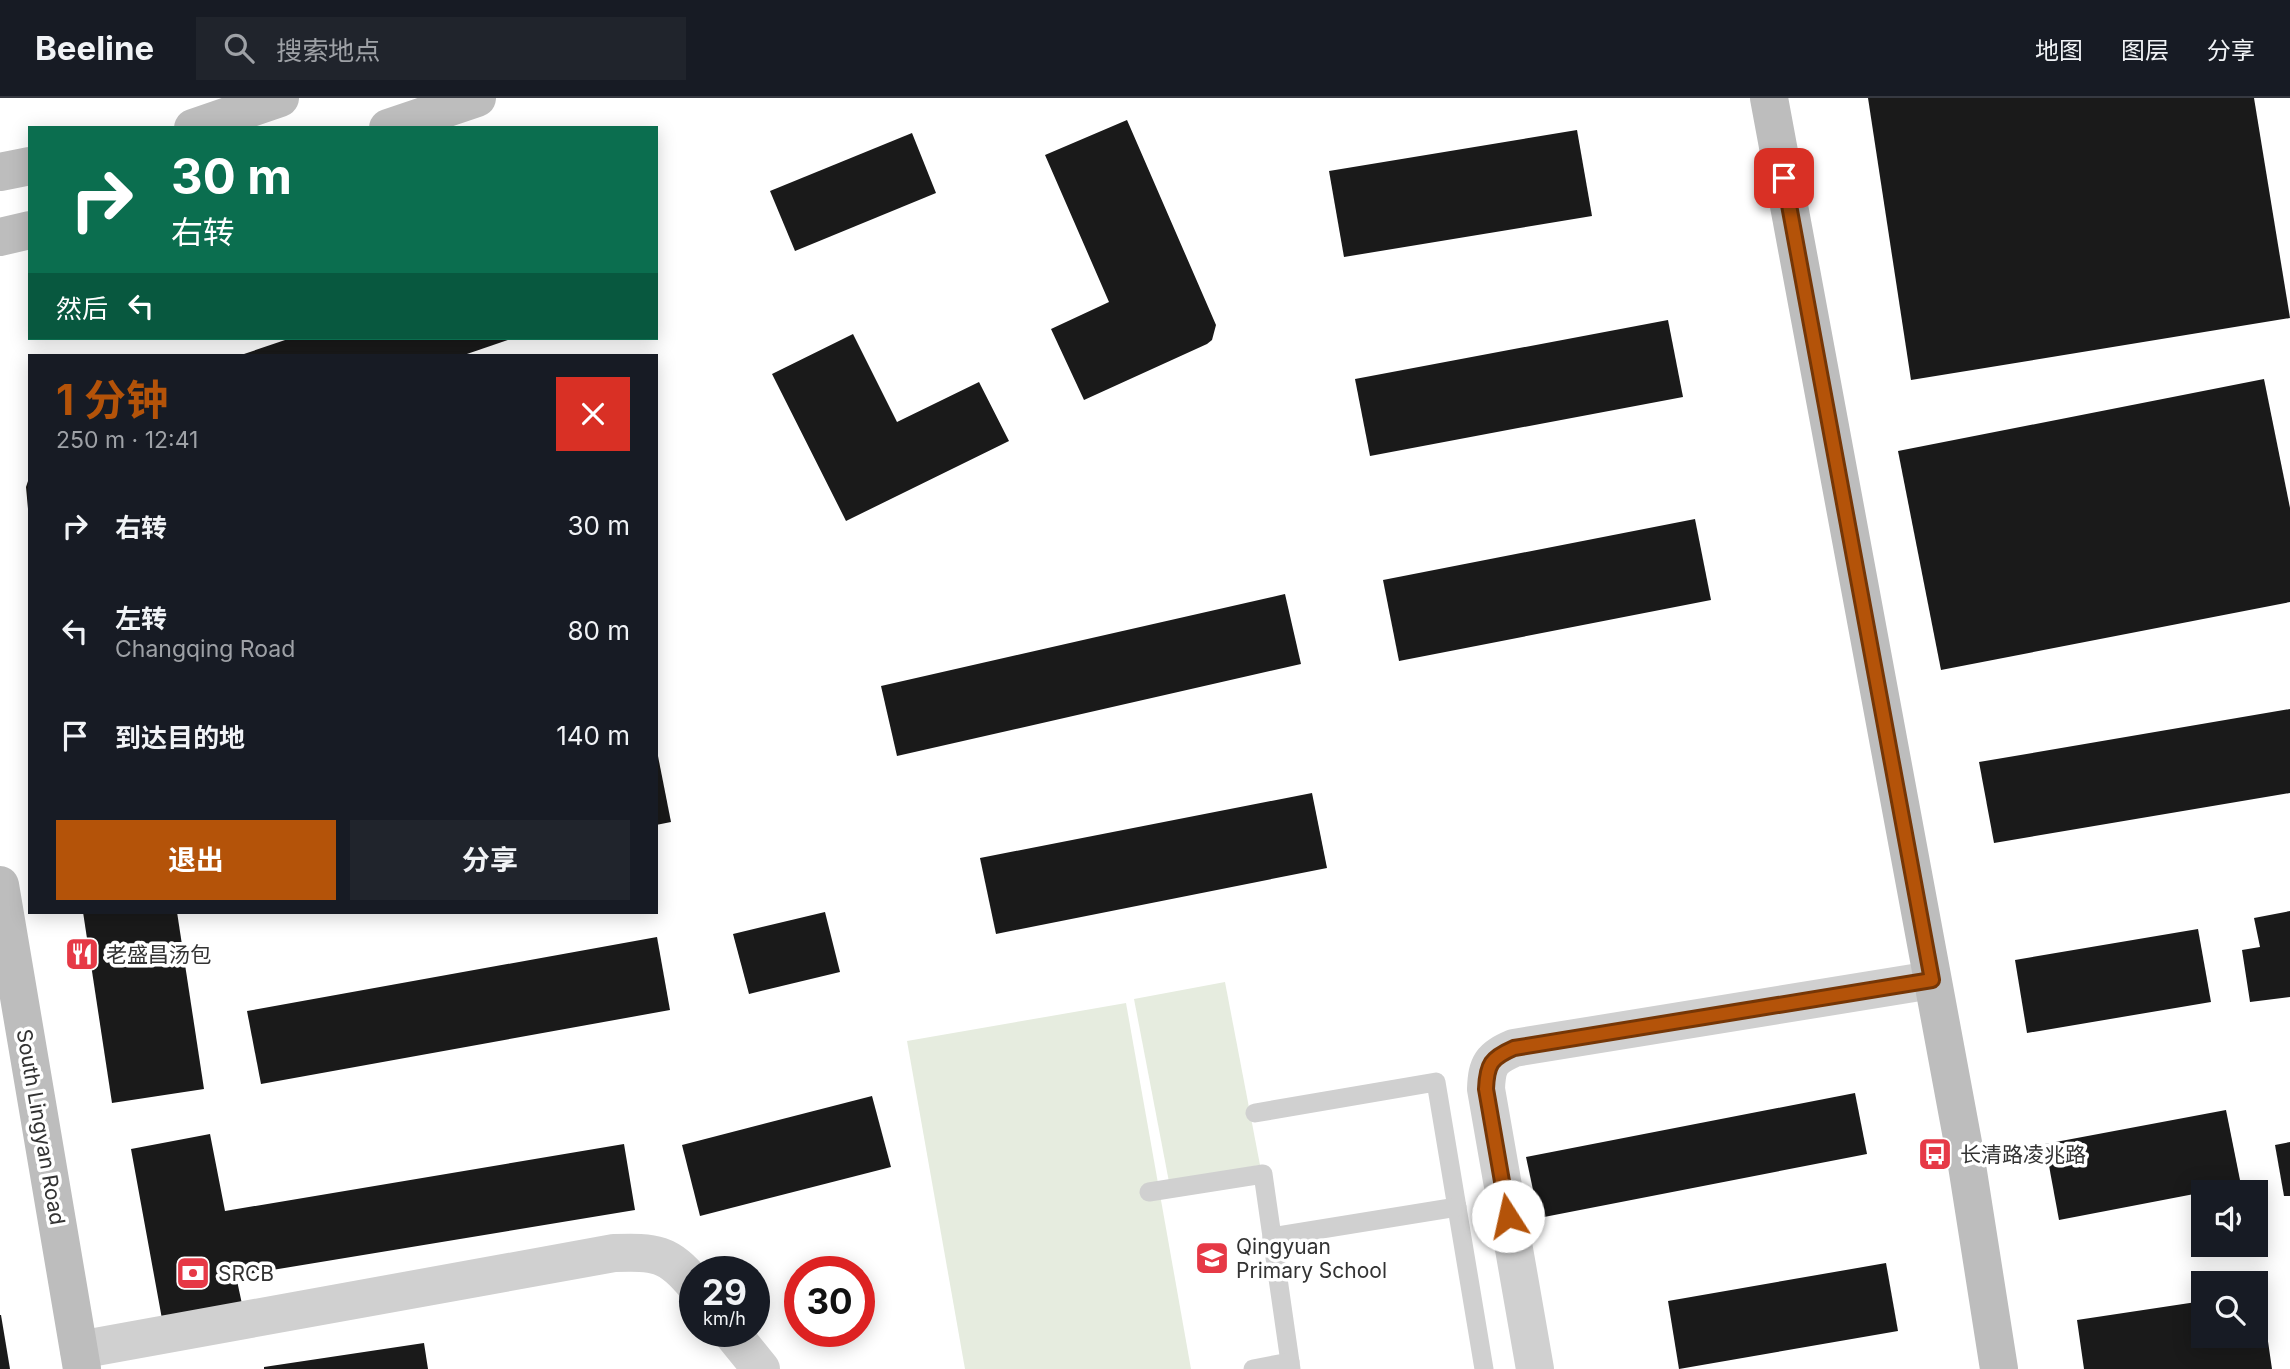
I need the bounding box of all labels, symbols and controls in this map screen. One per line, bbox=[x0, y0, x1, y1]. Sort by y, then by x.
search box bbox=[196, 17, 686, 80]
text: Beeline bbox=[35, 28, 154, 68]
icon: search bbox=[220, 29, 258, 67]
text: 搜索地点 bbox=[276, 35, 380, 66]
text: 地图 bbox=[2035, 36, 2083, 65]
text: 图层 bbox=[2121, 36, 2169, 65]
text: 分享 bbox=[2207, 36, 2255, 65]
text: 30 m bbox=[171, 147, 292, 206]
pin bbox=[1754, 148, 1814, 208]
icon: right bbox=[56, 154, 147, 245]
icon: arrive bbox=[1765, 159, 1803, 197]
text: 右转 bbox=[171, 213, 235, 252]
icon: left bbox=[122, 287, 160, 325]
text: 然后 bbox=[56, 293, 108, 324]
text: 1 分钟 bbox=[56, 374, 168, 425]
button: close bbox=[556, 377, 630, 451]
text: 250 m · 12:41 bbox=[56, 426, 198, 454]
icon: right bbox=[56, 507, 94, 545]
text: 30 m bbox=[567, 510, 630, 541]
text: 右转 bbox=[115, 512, 167, 543]
text: 左转 bbox=[115, 603, 167, 634]
icon: left bbox=[56, 612, 94, 650]
text: 80 m bbox=[567, 615, 630, 646]
text: Changqing Road bbox=[115, 635, 295, 663]
icon: arrive bbox=[56, 717, 94, 755]
text: 140 m bbox=[556, 720, 630, 751]
text: 到达目的地 bbox=[115, 722, 245, 753]
button: 退出 bbox=[56, 820, 336, 900]
button: 分享 bbox=[350, 820, 630, 900]
restaurant icon: 老盛昌汤包 bbox=[63, 935, 101, 973]
place label: 老盛昌汤包 bbox=[106, 942, 211, 967]
street label: South Lingyan Road bbox=[11, 1027, 71, 1227]
bus stop icon: 长清路凌兆路 bbox=[1916, 1135, 1954, 1173]
place label: 长清路凌兆路 bbox=[1960, 1142, 2086, 1167]
position arrow bbox=[1471, 1179, 1545, 1253]
map controls bbox=[2191, 1180, 2268, 1348]
button: sound bbox=[2191, 1180, 2268, 1257]
place label: Qingyuan Primary School bbox=[1236, 1234, 1387, 1283]
school or university icon: Qingyuan Primary School bbox=[1193, 1239, 1231, 1277]
bank icon: SRCB bbox=[174, 1254, 212, 1292]
speed limit sign: 30 bbox=[784, 1256, 875, 1347]
place label: SRCB bbox=[218, 1261, 274, 1286]
text: 29 bbox=[702, 1271, 747, 1313]
button: search bbox=[2191, 1271, 2268, 1348]
text: km/h bbox=[703, 1308, 746, 1329]

